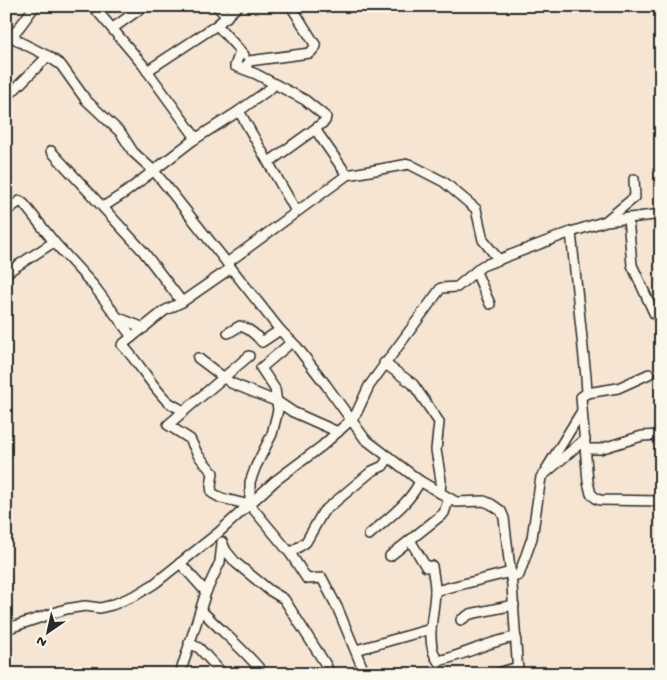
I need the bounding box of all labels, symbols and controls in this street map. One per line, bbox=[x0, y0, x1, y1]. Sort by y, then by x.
north arrow bbox=[22, 608, 72, 658]
text: N bbox=[34, 631, 51, 650]

